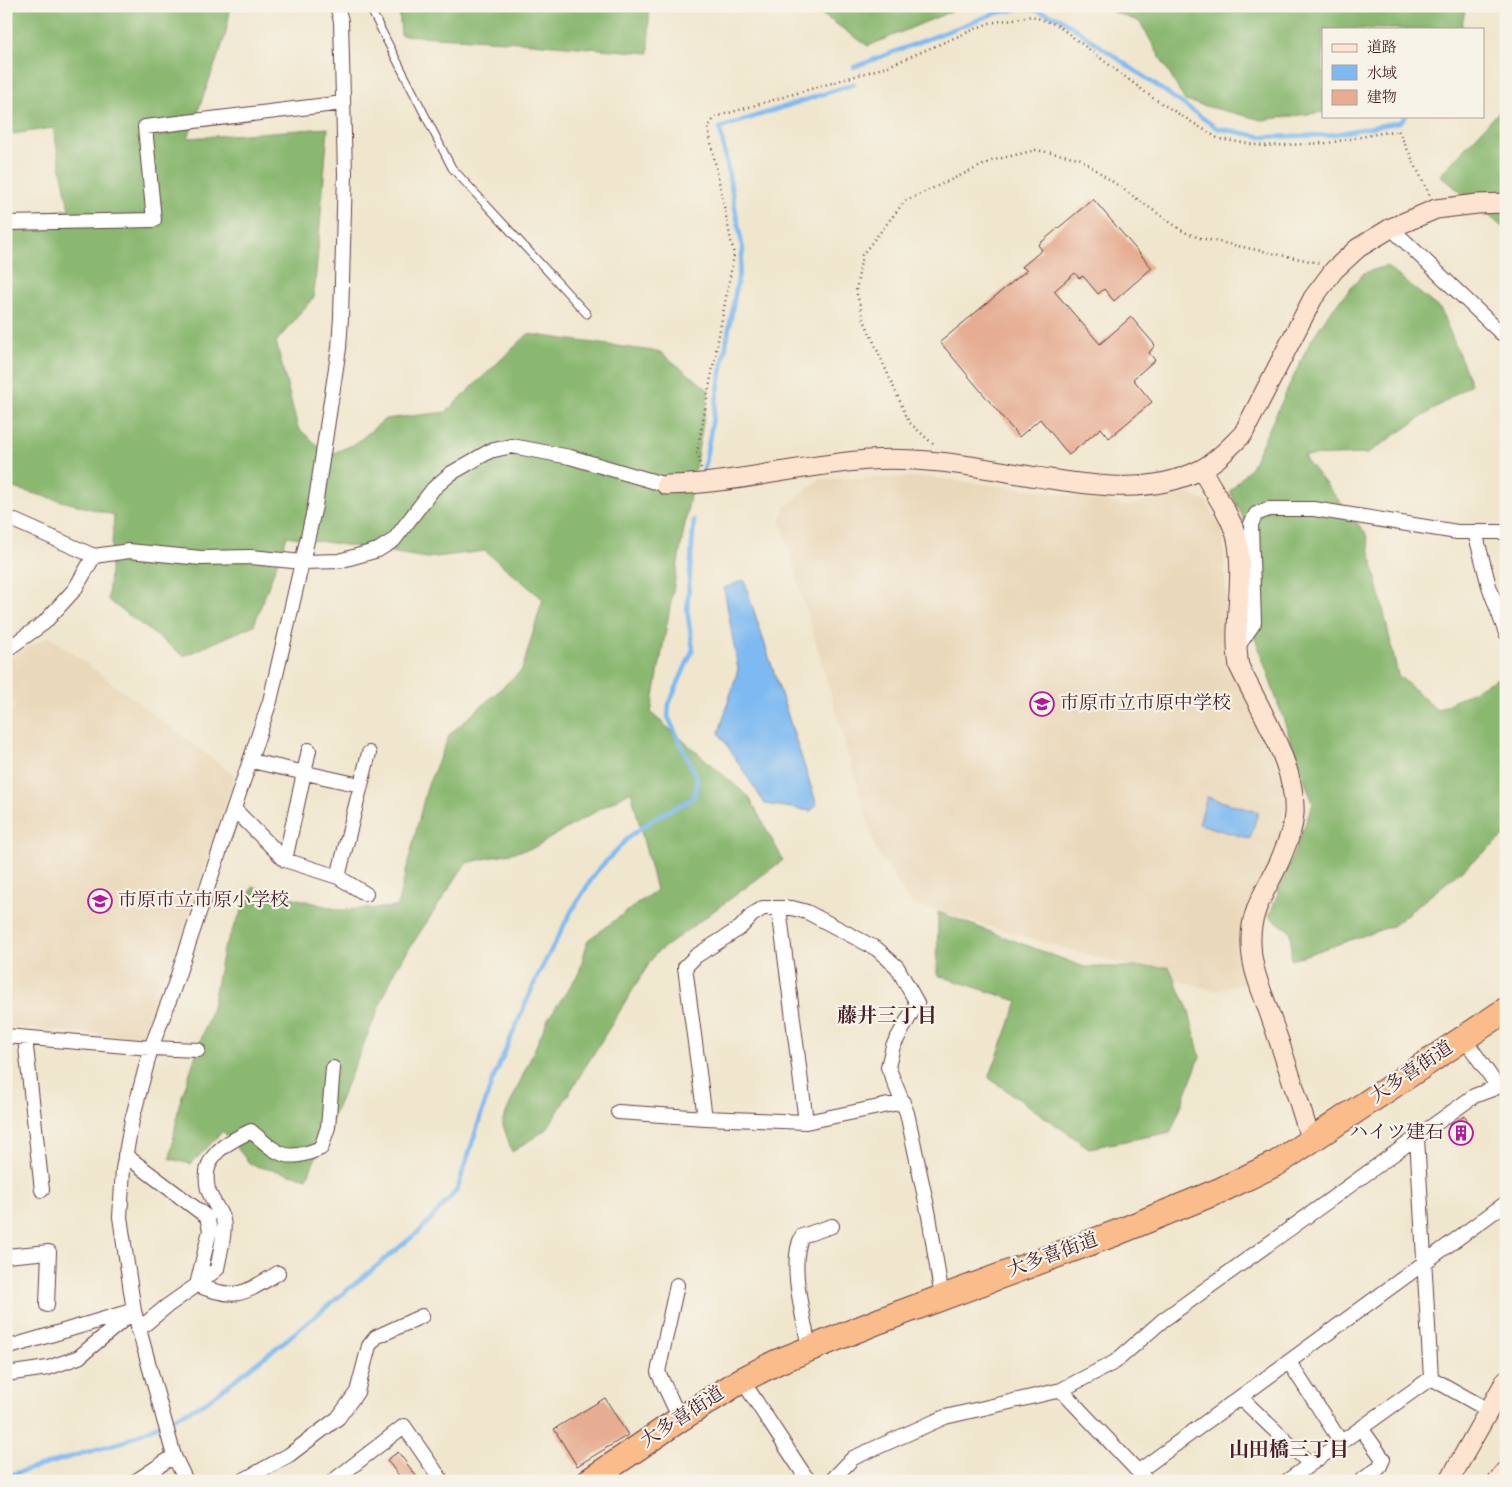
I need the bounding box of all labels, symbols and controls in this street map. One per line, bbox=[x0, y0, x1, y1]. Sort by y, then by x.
legend bbox=[1322, 28, 1484, 118]
text: 道路 bbox=[1367, 39, 1397, 56]
text: 水域 bbox=[1367, 65, 1397, 82]
text: 建物 bbox=[1367, 89, 1397, 106]
school or university icon: 市原市立市原中学校 bbox=[1029, 691, 1055, 717]
place label: 市原市立市原中学校 bbox=[1060, 693, 1231, 714]
school or university icon: 市原市立市原小学校 bbox=[87, 888, 113, 914]
place label: 市原市立市原小学校 bbox=[118, 890, 289, 911]
district label: 藤井三丁目 bbox=[837, 1005, 937, 1027]
street label: 大多喜街道 bbox=[1366, 1036, 1457, 1107]
building icon: ハイツ建石 bbox=[1448, 1120, 1474, 1146]
place label: ハイツ建石 bbox=[1349, 1122, 1444, 1143]
street label: 大多喜街道 bbox=[1004, 1228, 1101, 1281]
street label: 大多喜街道 bbox=[636, 1382, 728, 1452]
district label: 山田橋三丁目 bbox=[1229, 1439, 1349, 1461]

